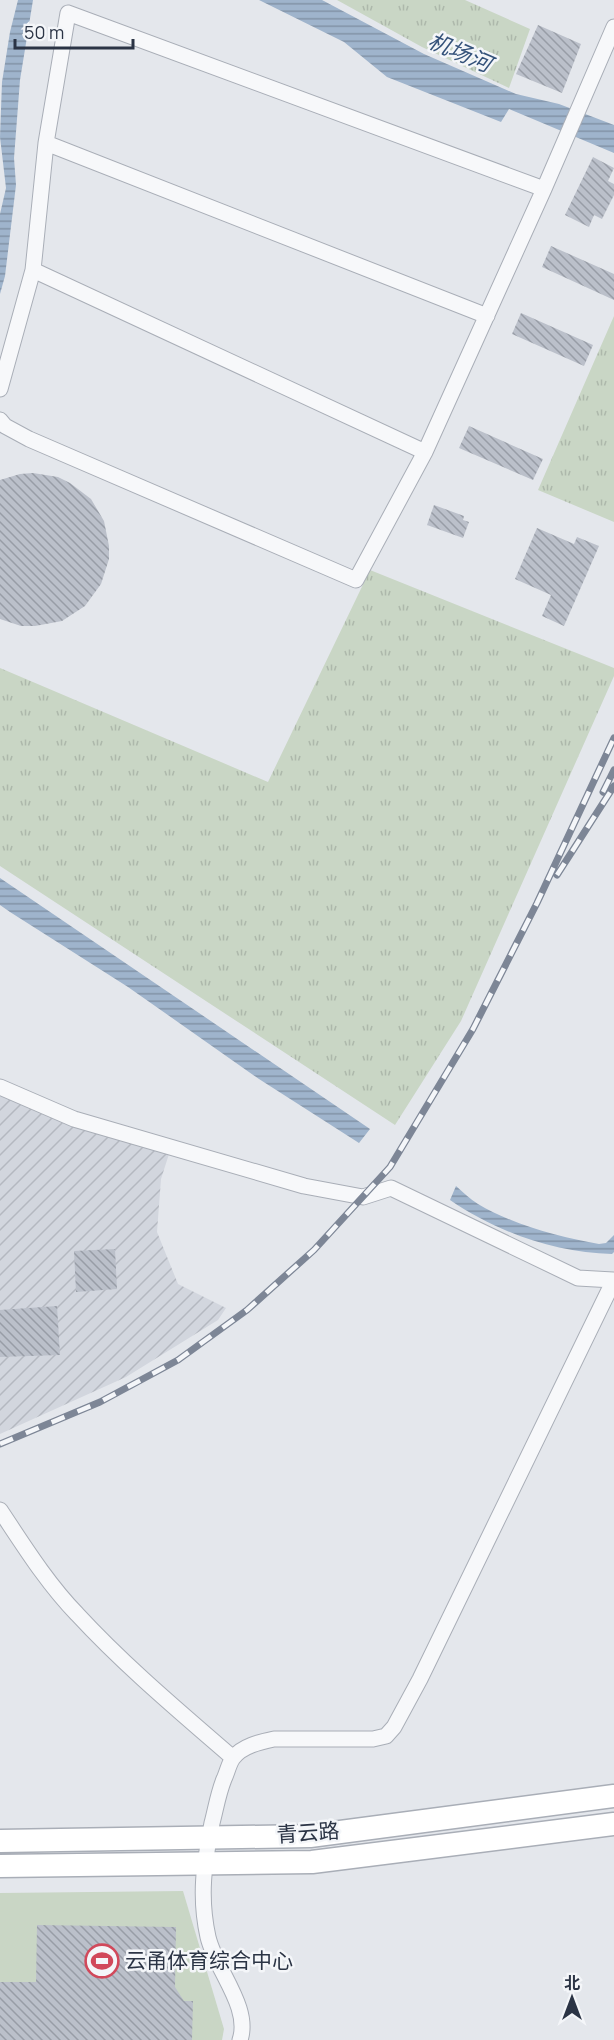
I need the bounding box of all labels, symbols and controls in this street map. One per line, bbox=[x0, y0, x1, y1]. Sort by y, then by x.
scale bar bbox=[15, 12, 134, 50]
text: 50 m bbox=[24, 20, 64, 44]
water label: 机场河 bbox=[424, 25, 500, 80]
street label: 青云路 bbox=[276, 1816, 340, 1848]
sports icon: 云甬体育综合中心 bbox=[84, 1943, 120, 1979]
place label: 云甬体育综合中心 bbox=[125, 1946, 293, 1974]
north arrow bbox=[542, 1968, 602, 2028]
text: 北 bbox=[564, 1972, 580, 1994]

